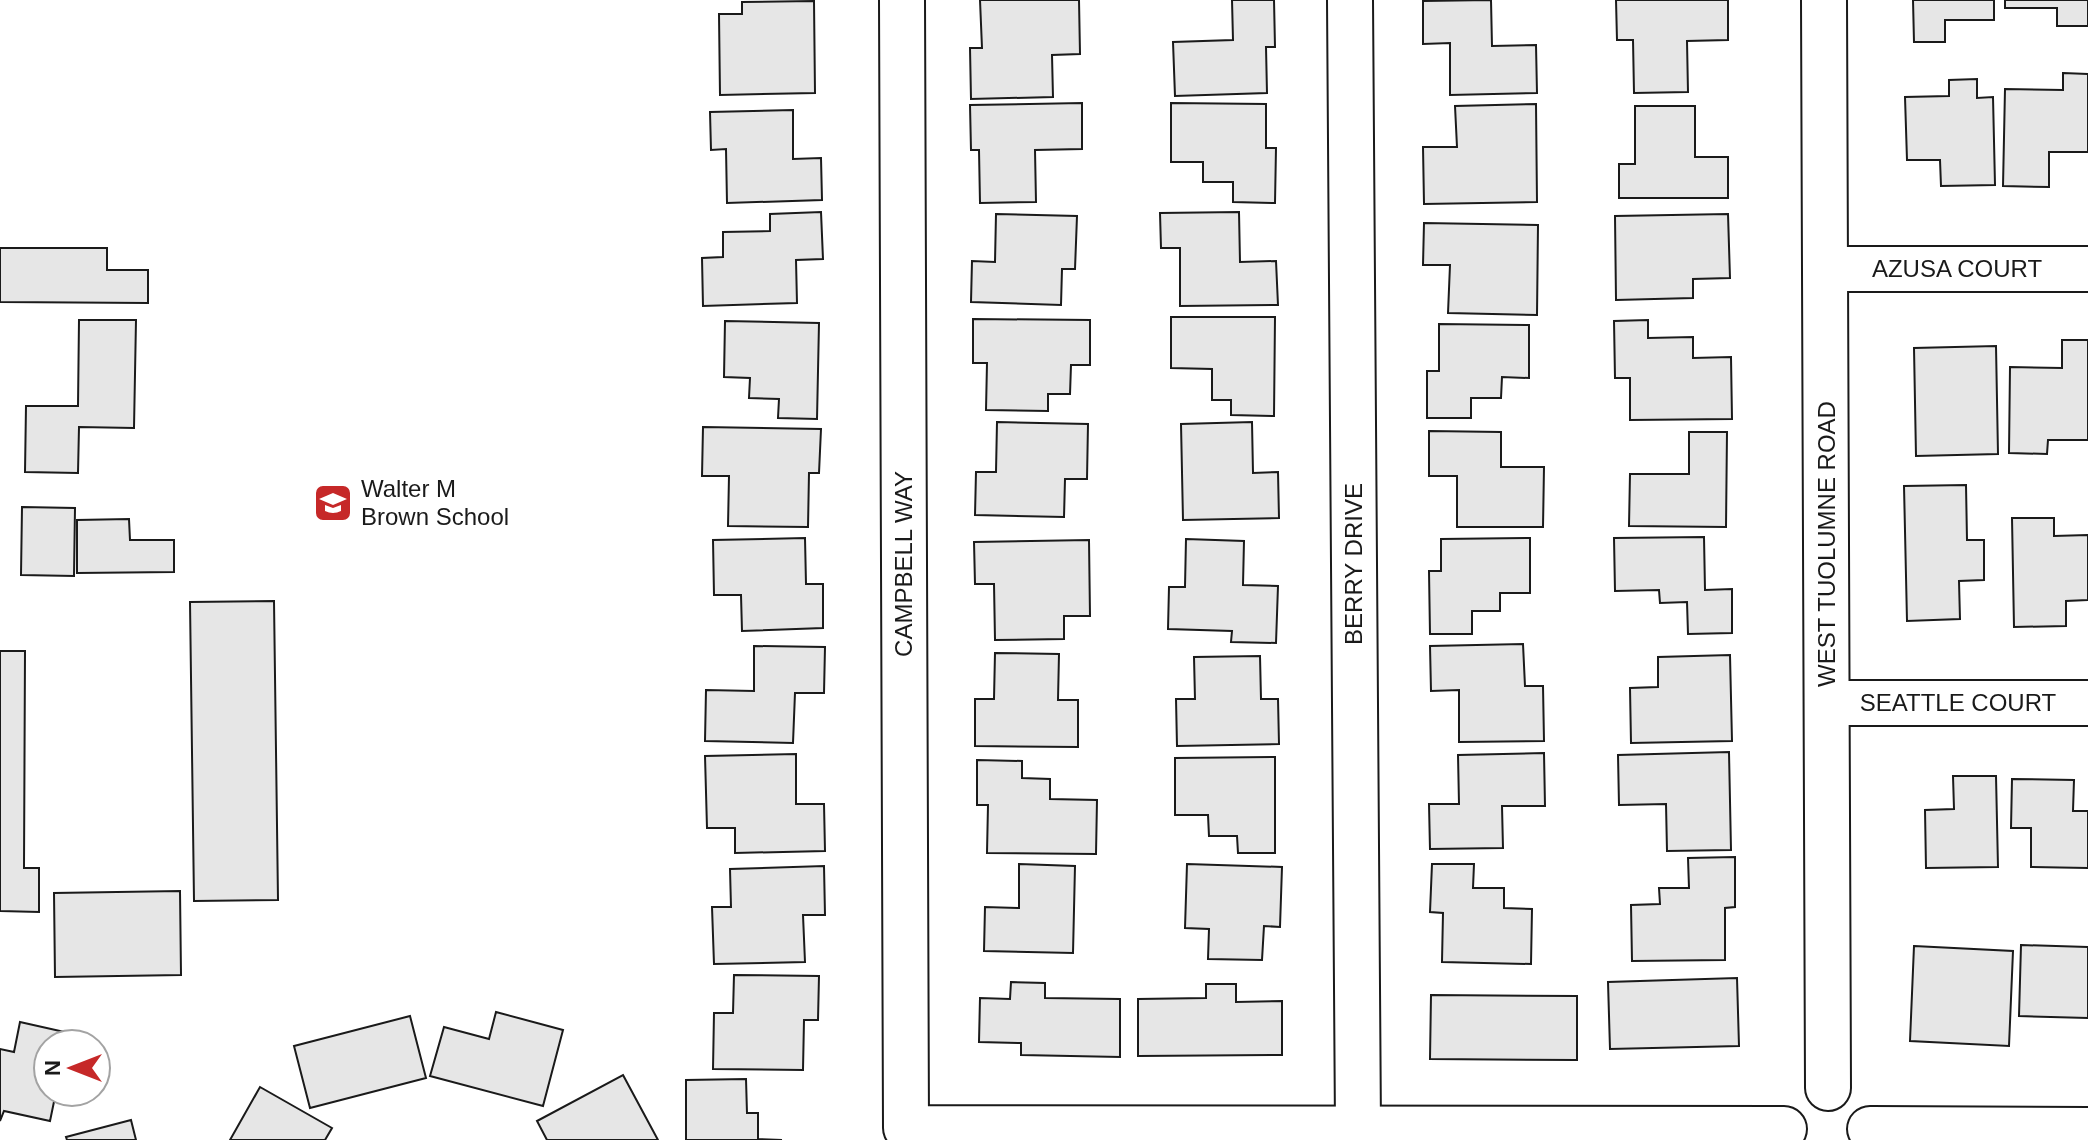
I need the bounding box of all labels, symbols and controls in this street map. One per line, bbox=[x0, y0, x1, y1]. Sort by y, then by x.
street label: AZUSA COURT bbox=[1872, 255, 2042, 282]
street label: WEST TUOLUMNE ROAD bbox=[1813, 401, 1840, 687]
street label: CAMPBELL WAY bbox=[890, 471, 917, 657]
place label: Walter M Brown School bbox=[361, 475, 509, 530]
school or university icon: Walter M Brown School bbox=[312, 482, 354, 524]
street label: BERRY DRIVE bbox=[1340, 483, 1367, 645]
street label: SEATTLE COURT bbox=[1860, 689, 2057, 716]
north arrow bbox=[32, 1028, 112, 1108]
text: N bbox=[40, 1060, 65, 1076]

